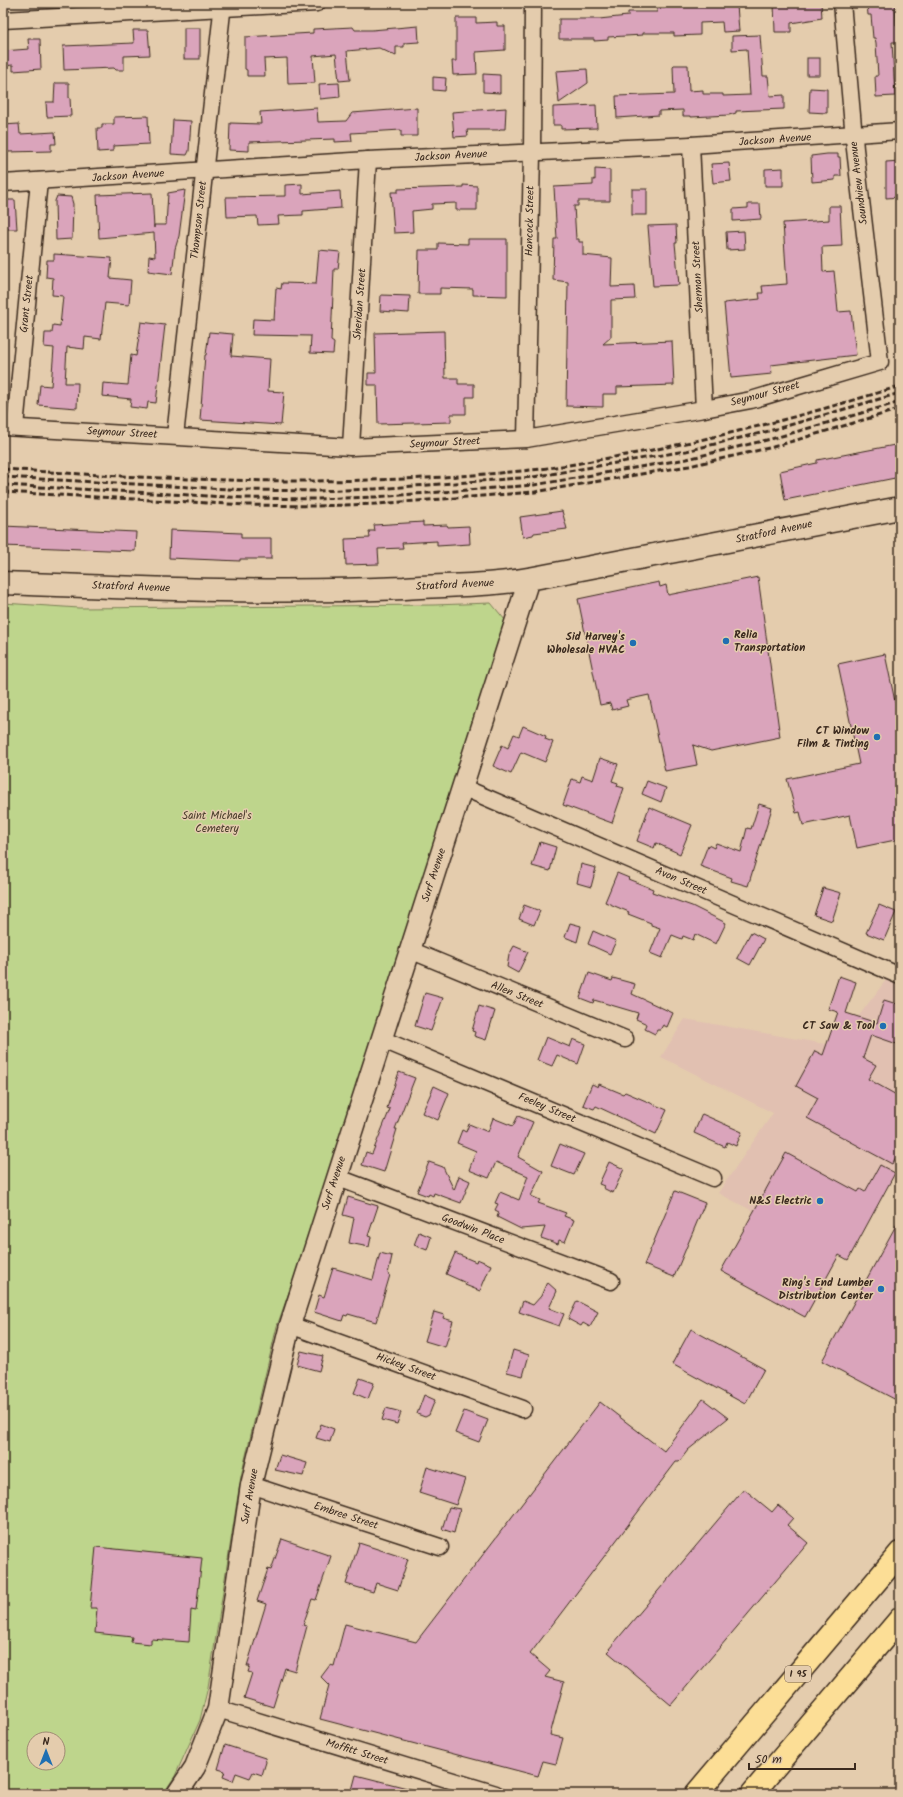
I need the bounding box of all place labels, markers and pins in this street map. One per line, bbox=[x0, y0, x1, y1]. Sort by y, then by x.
place label: Relia Transportation bbox=[734, 626, 805, 657]
place label: Sid Harvey's Wholesale HVAC bbox=[547, 628, 626, 659]
marker: Relia Transportation bbox=[721, 636, 731, 646]
marker: Sid Harvey's Wholesale HVAC bbox=[628, 638, 638, 648]
place label: CT Window Film & Tinting bbox=[797, 722, 869, 753]
marker: CT Window Film & Tinting bbox=[872, 732, 882, 742]
place label: CT Saw & Tool bbox=[802, 1017, 875, 1035]
marker: CT Saw & Tool bbox=[878, 1021, 888, 1031]
place label: N&S Electric bbox=[749, 1192, 812, 1210]
marker: N&S Electric bbox=[815, 1196, 825, 1206]
place label: Ring's End Lumber Distribution Center bbox=[779, 1274, 874, 1305]
marker: Ring's End Lumber Distribution Center bbox=[876, 1284, 886, 1294]

